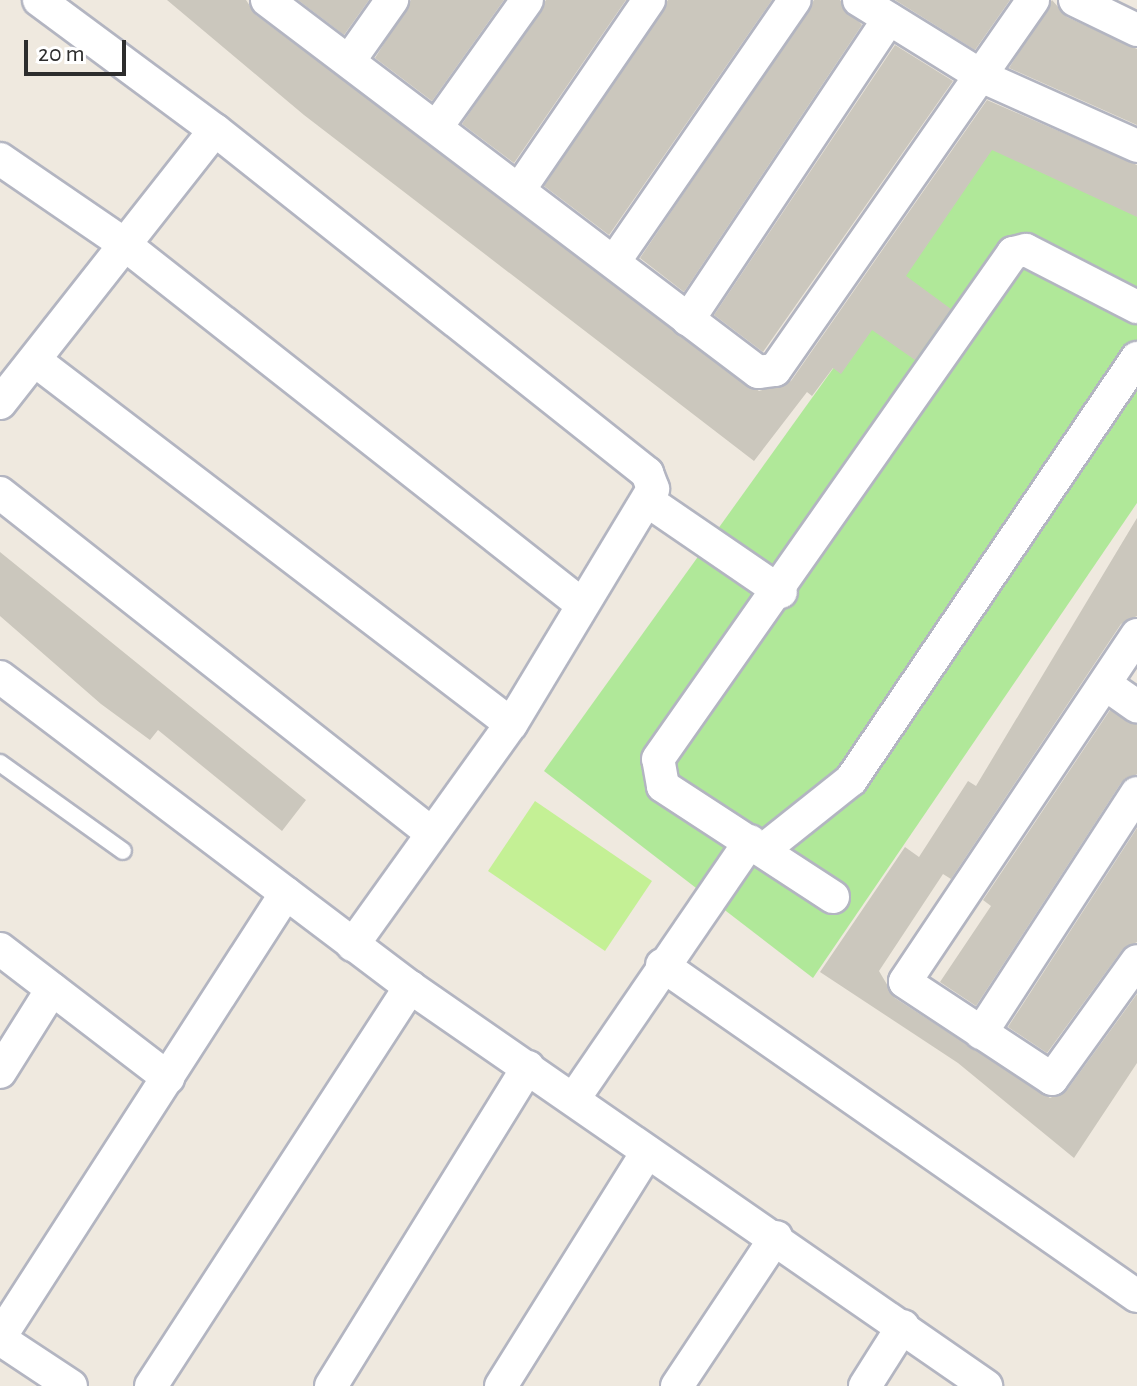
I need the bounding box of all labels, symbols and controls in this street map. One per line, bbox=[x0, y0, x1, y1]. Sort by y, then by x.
scale bar bbox=[28, 24, 130, 74]
text: 20 m bbox=[38, 42, 85, 66]

